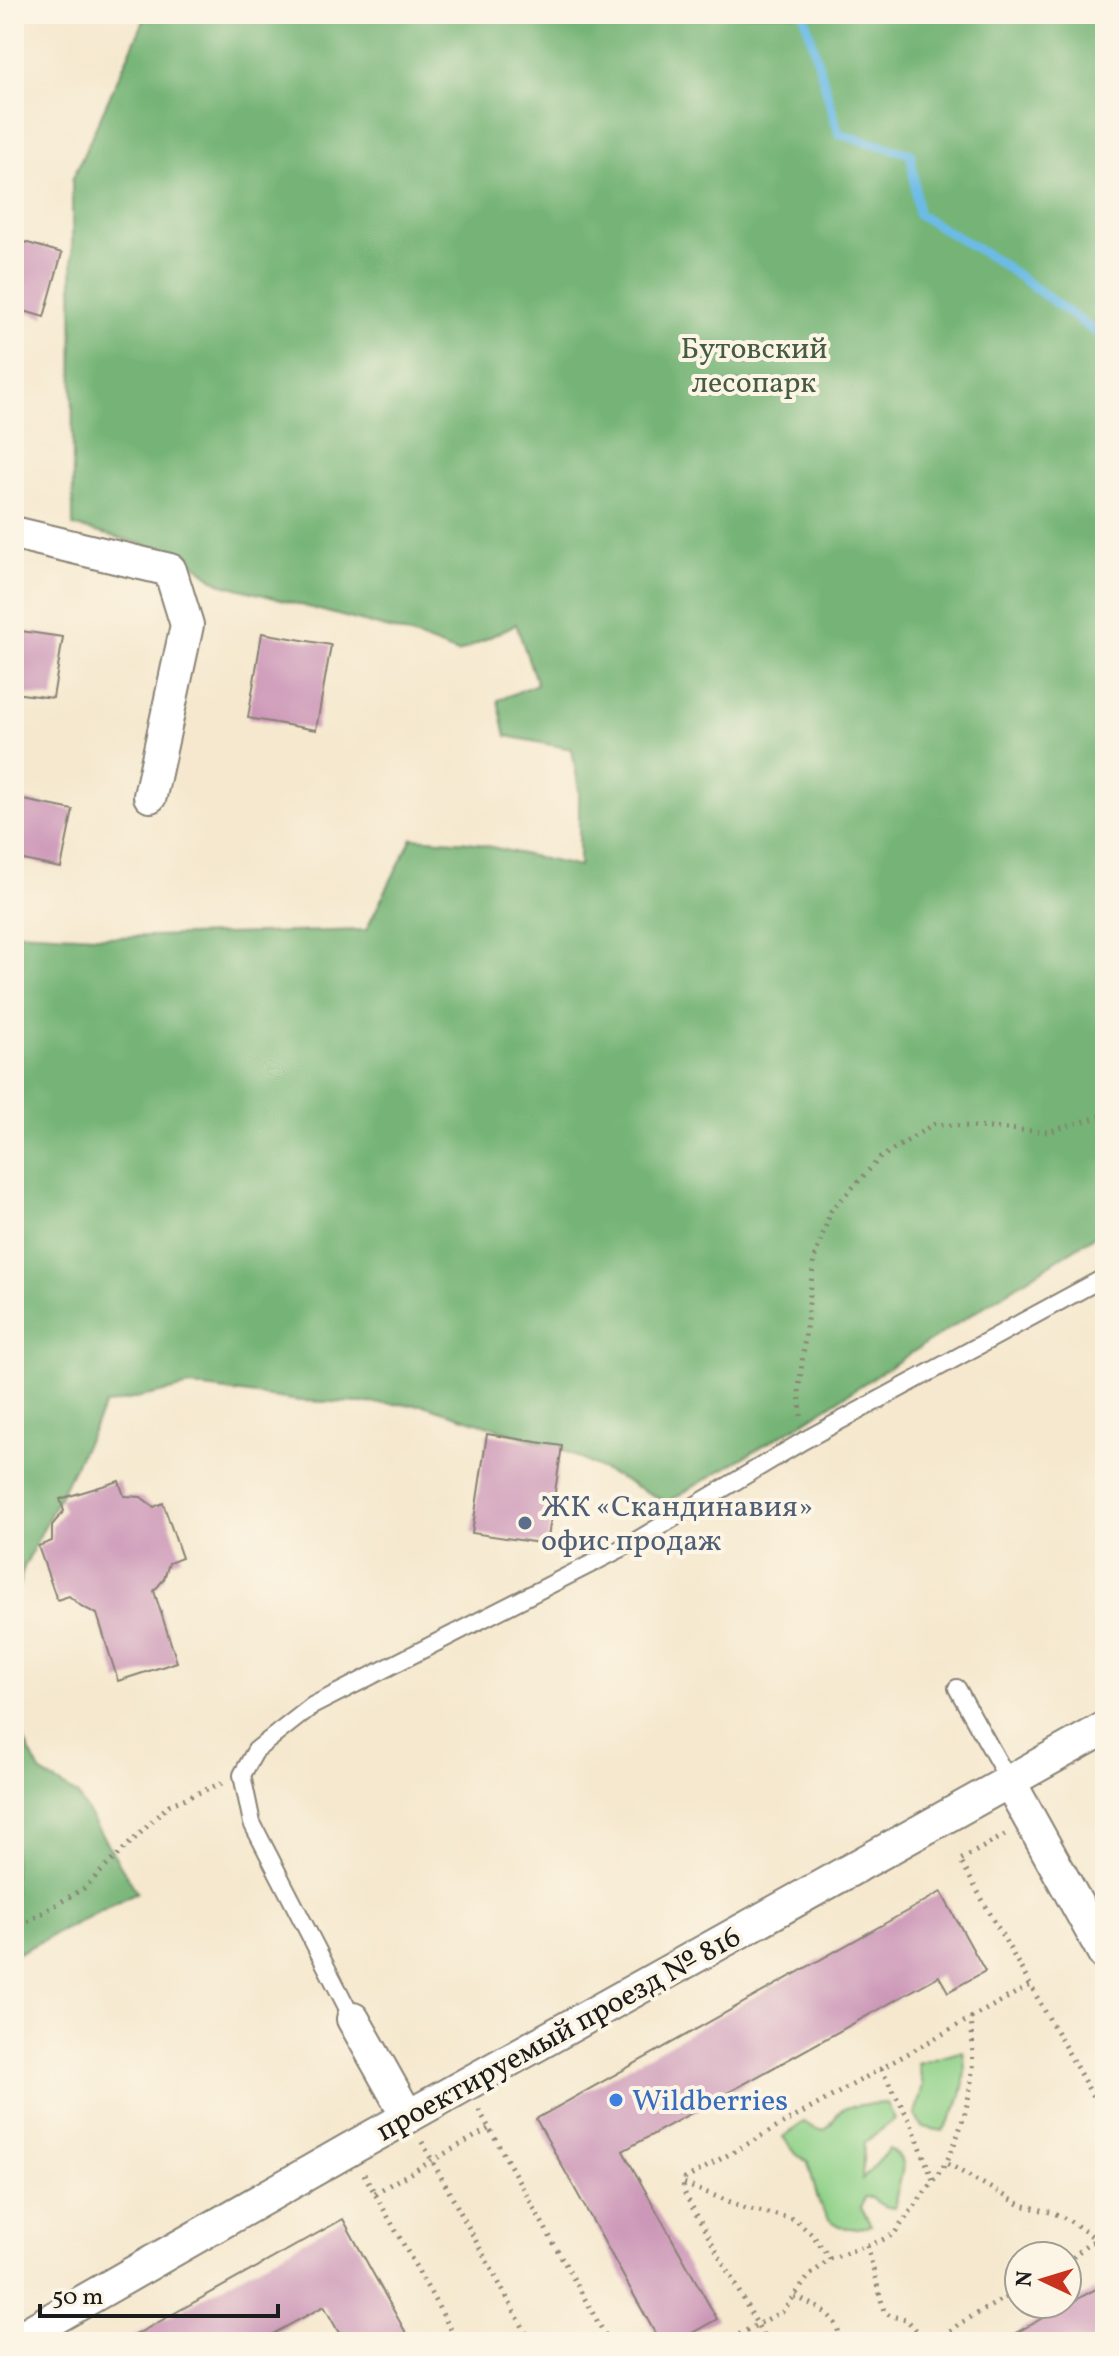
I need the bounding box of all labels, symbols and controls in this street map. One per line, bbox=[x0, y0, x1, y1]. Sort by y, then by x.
park label: Бутовский лесопарк bbox=[681, 329, 828, 405]
place label: ЖК «Скандинавия» офис продаж bbox=[541, 1487, 813, 1563]
marker: ЖК «Скандинавия» офис продаж bbox=[516, 1514, 534, 1532]
street label: проектируемый проезд № 816 bbox=[369, 1917, 749, 2153]
place label: Wildberries bbox=[632, 2081, 788, 2123]
marker: Wildberries bbox=[607, 2091, 625, 2109]
north arrow bbox=[1003, 2240, 1083, 2320]
scale bar bbox=[40, 2268, 278, 2318]
text: N bbox=[1010, 2270, 1042, 2288]
text: 50 m bbox=[52, 2281, 104, 2315]

